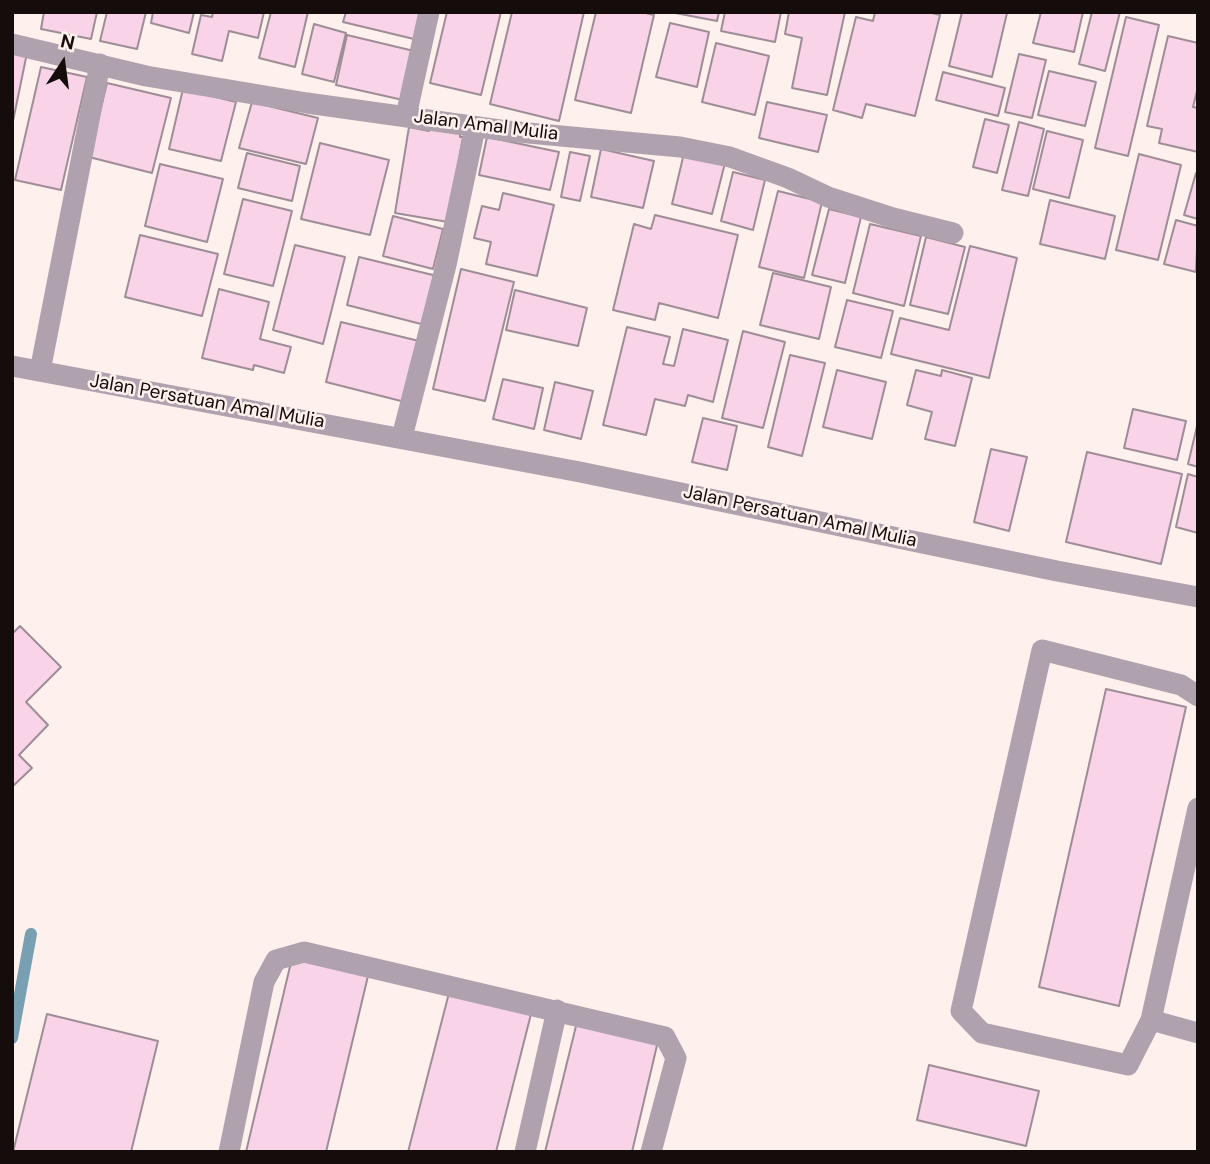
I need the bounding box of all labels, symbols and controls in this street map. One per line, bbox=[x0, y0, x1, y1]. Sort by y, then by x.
north arrow bbox=[28, 28, 98, 98]
text: N bbox=[58, 28, 77, 56]
street label: Jalan Amal Mulia bbox=[412, 106, 560, 146]
street label: Jalan Persatuan Amal Mulia bbox=[88, 370, 326, 434]
street label: Jalan Persatuan Amal Mulia bbox=[681, 481, 919, 553]

